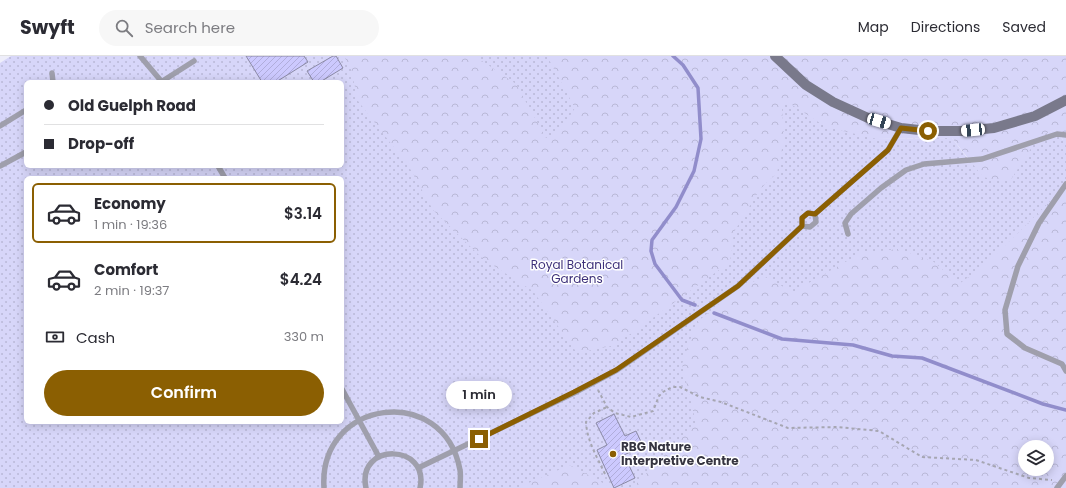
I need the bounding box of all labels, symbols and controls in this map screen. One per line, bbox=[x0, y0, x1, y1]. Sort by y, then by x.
search box bbox=[99, 10, 379, 46]
text: Swyft bbox=[20, 14, 75, 41]
icon: search bbox=[113, 17, 135, 39]
text: Search here bbox=[145, 17, 235, 38]
text: Map bbox=[858, 17, 889, 37]
text: Directions bbox=[911, 17, 980, 37]
text: Saved bbox=[1002, 17, 1046, 37]
text: Old Guelph Road bbox=[68, 95, 196, 116]
car bbox=[866, 112, 892, 130]
route start bbox=[919, 122, 937, 140]
car bbox=[960, 123, 986, 137]
text: Drop-off bbox=[68, 133, 134, 154]
text: Economy bbox=[94, 193, 166, 214]
icon: car bbox=[46, 195, 82, 231]
text: $3.14 bbox=[284, 203, 322, 224]
text: 1 min · 19:36 bbox=[94, 215, 167, 234]
park label: Royal Botanical Gardens bbox=[531, 256, 623, 287]
text: Comfort bbox=[94, 259, 158, 280]
icon: car bbox=[46, 261, 82, 297]
text: $4.24 bbox=[280, 269, 322, 290]
text: 2 min · 19:37 bbox=[94, 281, 169, 300]
icon: cash bbox=[44, 326, 66, 348]
text: Cash bbox=[76, 327, 115, 348]
text: 330 m bbox=[284, 327, 324, 346]
button: Confirm bbox=[44, 370, 324, 416]
callout: 1 min bbox=[446, 381, 512, 409]
text: 1 min bbox=[462, 385, 496, 404]
route end bbox=[470, 430, 488, 448]
place label: RBG Nature Interpretive Centre bbox=[621, 438, 739, 469]
map controls bbox=[1018, 440, 1054, 476]
button: layers bbox=[1018, 440, 1054, 476]
marker: RBG Nature Interpretive Centre bbox=[608, 449, 618, 459]

